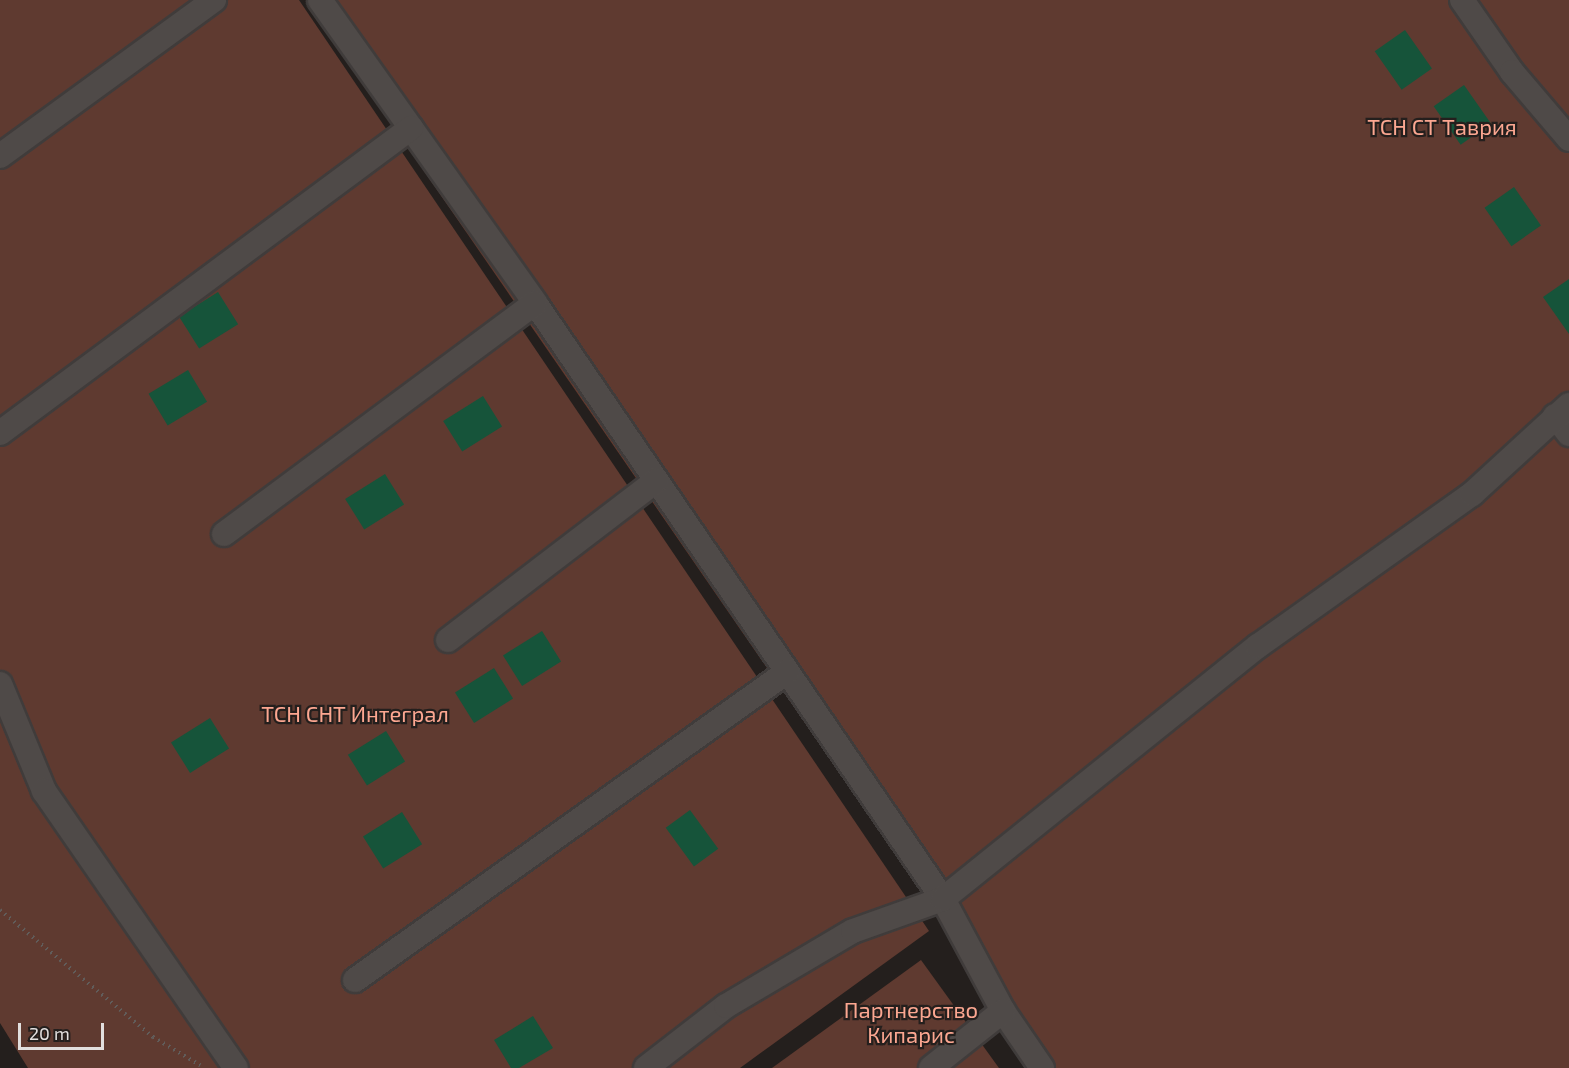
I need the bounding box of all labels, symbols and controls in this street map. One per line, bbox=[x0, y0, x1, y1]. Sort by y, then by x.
park label: ТСН СТ Таврия bbox=[1367, 114, 1517, 140]
park label: ТСН СНТ Интеграл bbox=[261, 701, 449, 727]
park label: Партнерство Кипарис bbox=[844, 996, 978, 1048]
scale bar bbox=[21, 1011, 106, 1049]
text: 20 m bbox=[29, 1022, 70, 1044]

